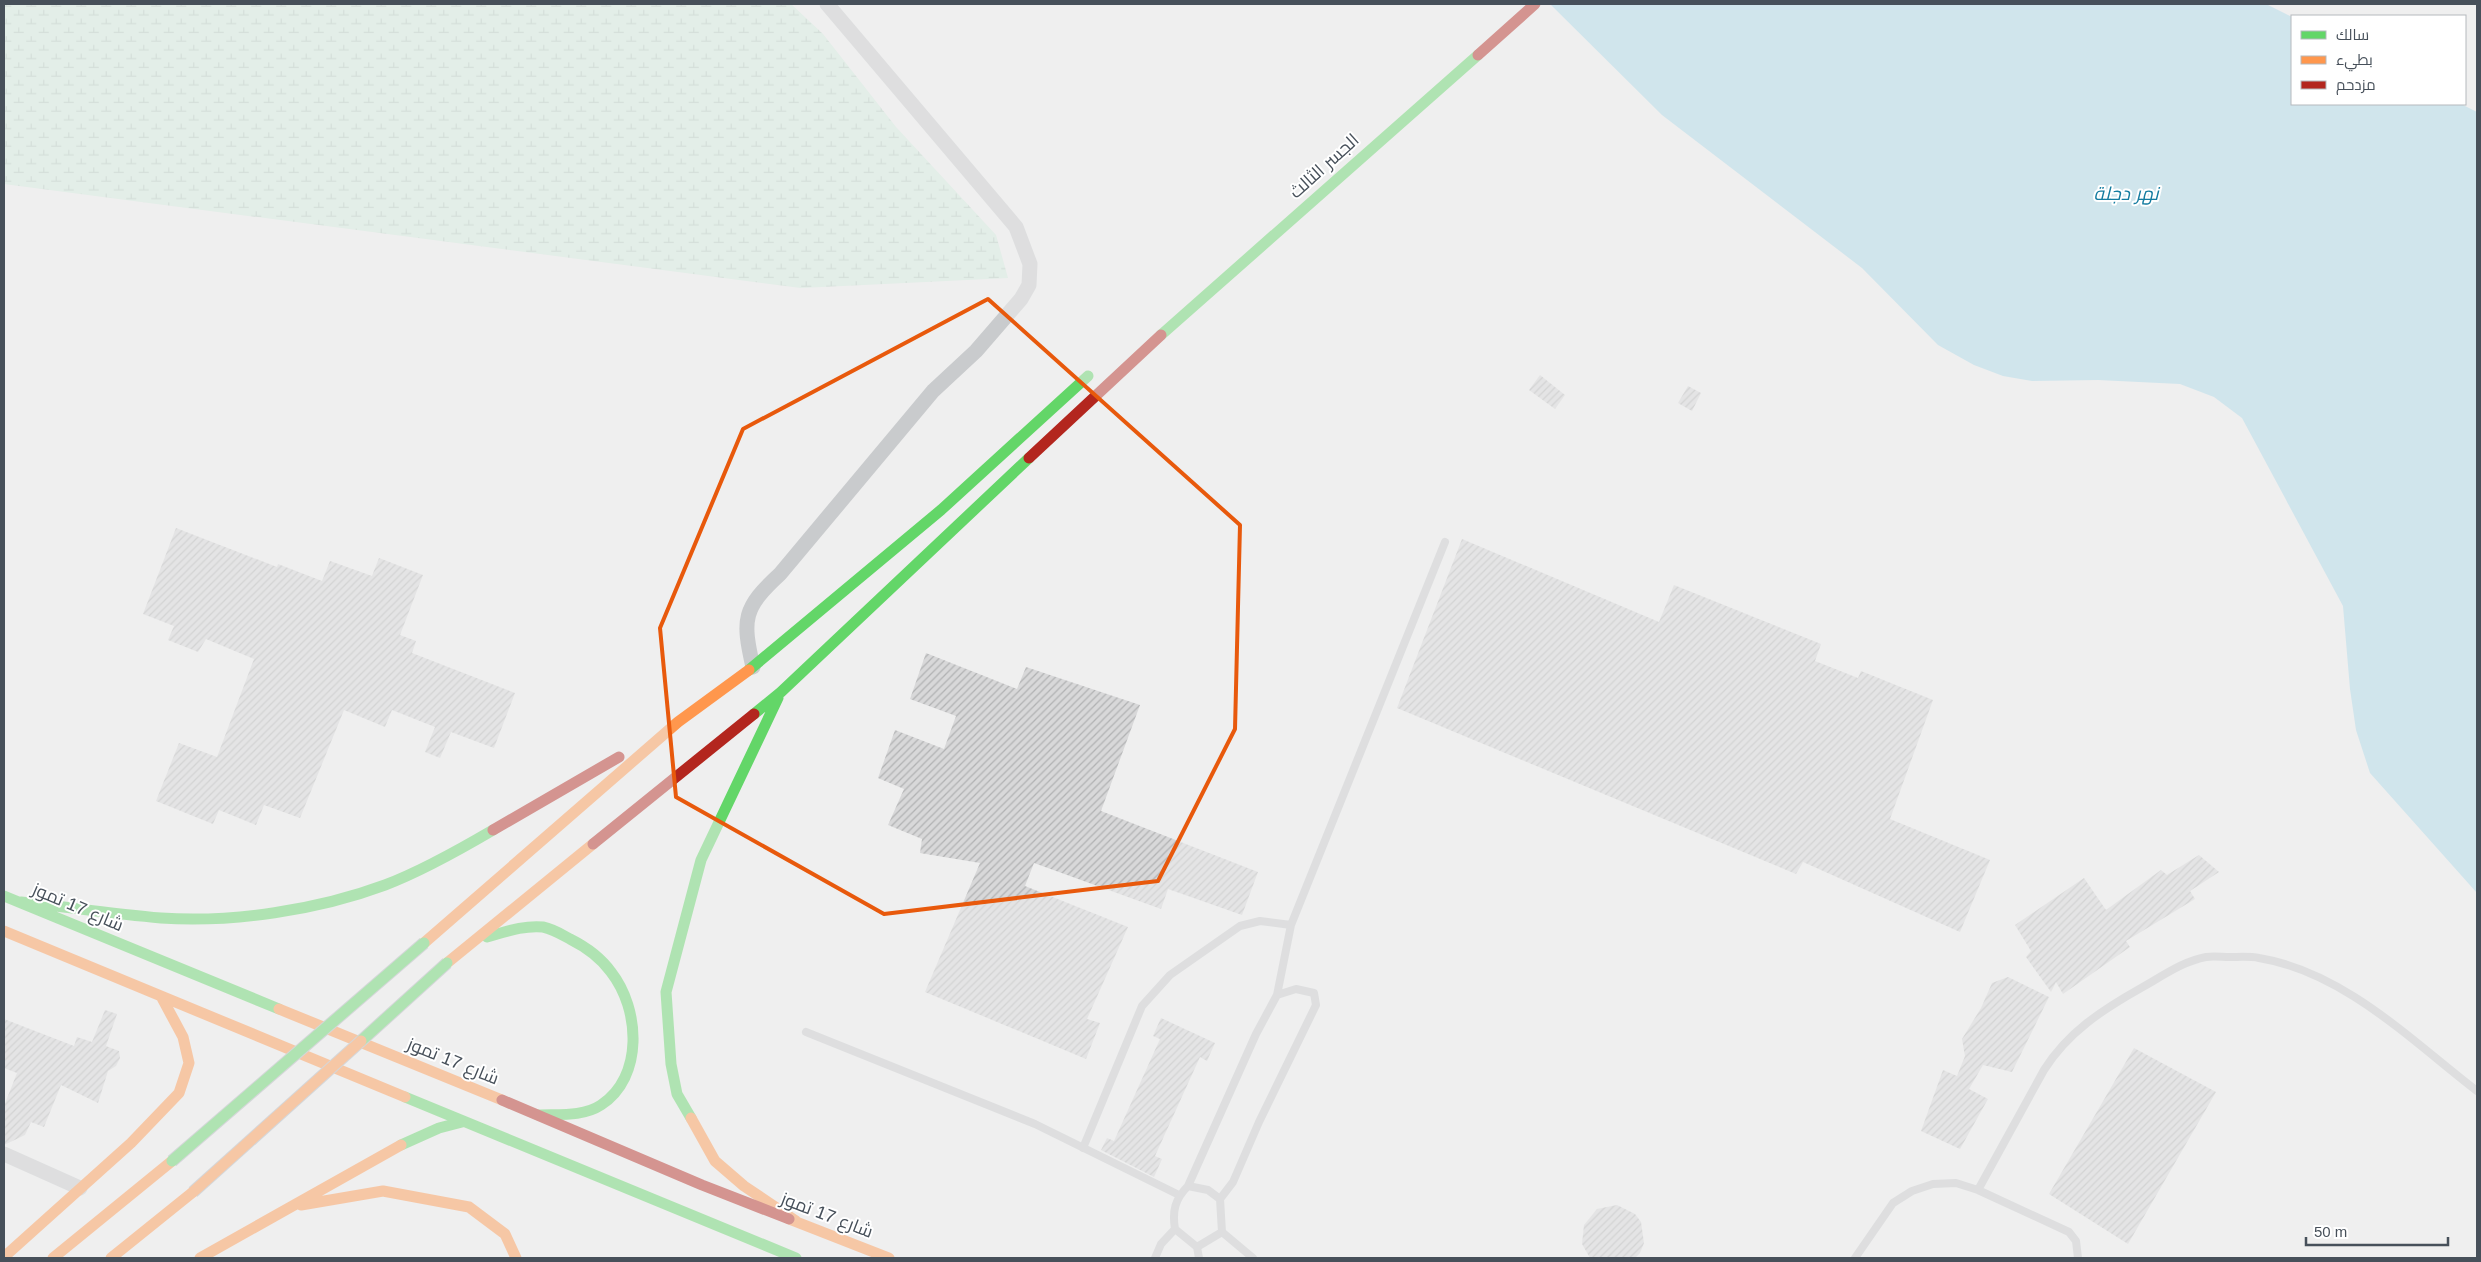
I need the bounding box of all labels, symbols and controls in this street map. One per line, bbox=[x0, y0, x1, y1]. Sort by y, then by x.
legend bbox=[2291, 15, 2466, 105]
text: سالك bbox=[2336, 26, 2369, 43]
text: بطيء bbox=[2336, 51, 2373, 72]
text: مزدحم bbox=[2336, 76, 2376, 95]
street label: الجسر الثالث bbox=[1285, 130, 1363, 203]
water label: نهر دجلة bbox=[2093, 183, 2160, 205]
street label: شارع 17 تموز bbox=[28, 878, 127, 937]
street label: شارع 17 تموز bbox=[403, 1033, 502, 1090]
street label: شارع 17 تموز bbox=[776, 1188, 876, 1244]
scale bar bbox=[2306, 1214, 2448, 1246]
text: 50 m bbox=[2314, 1223, 2347, 1240]

